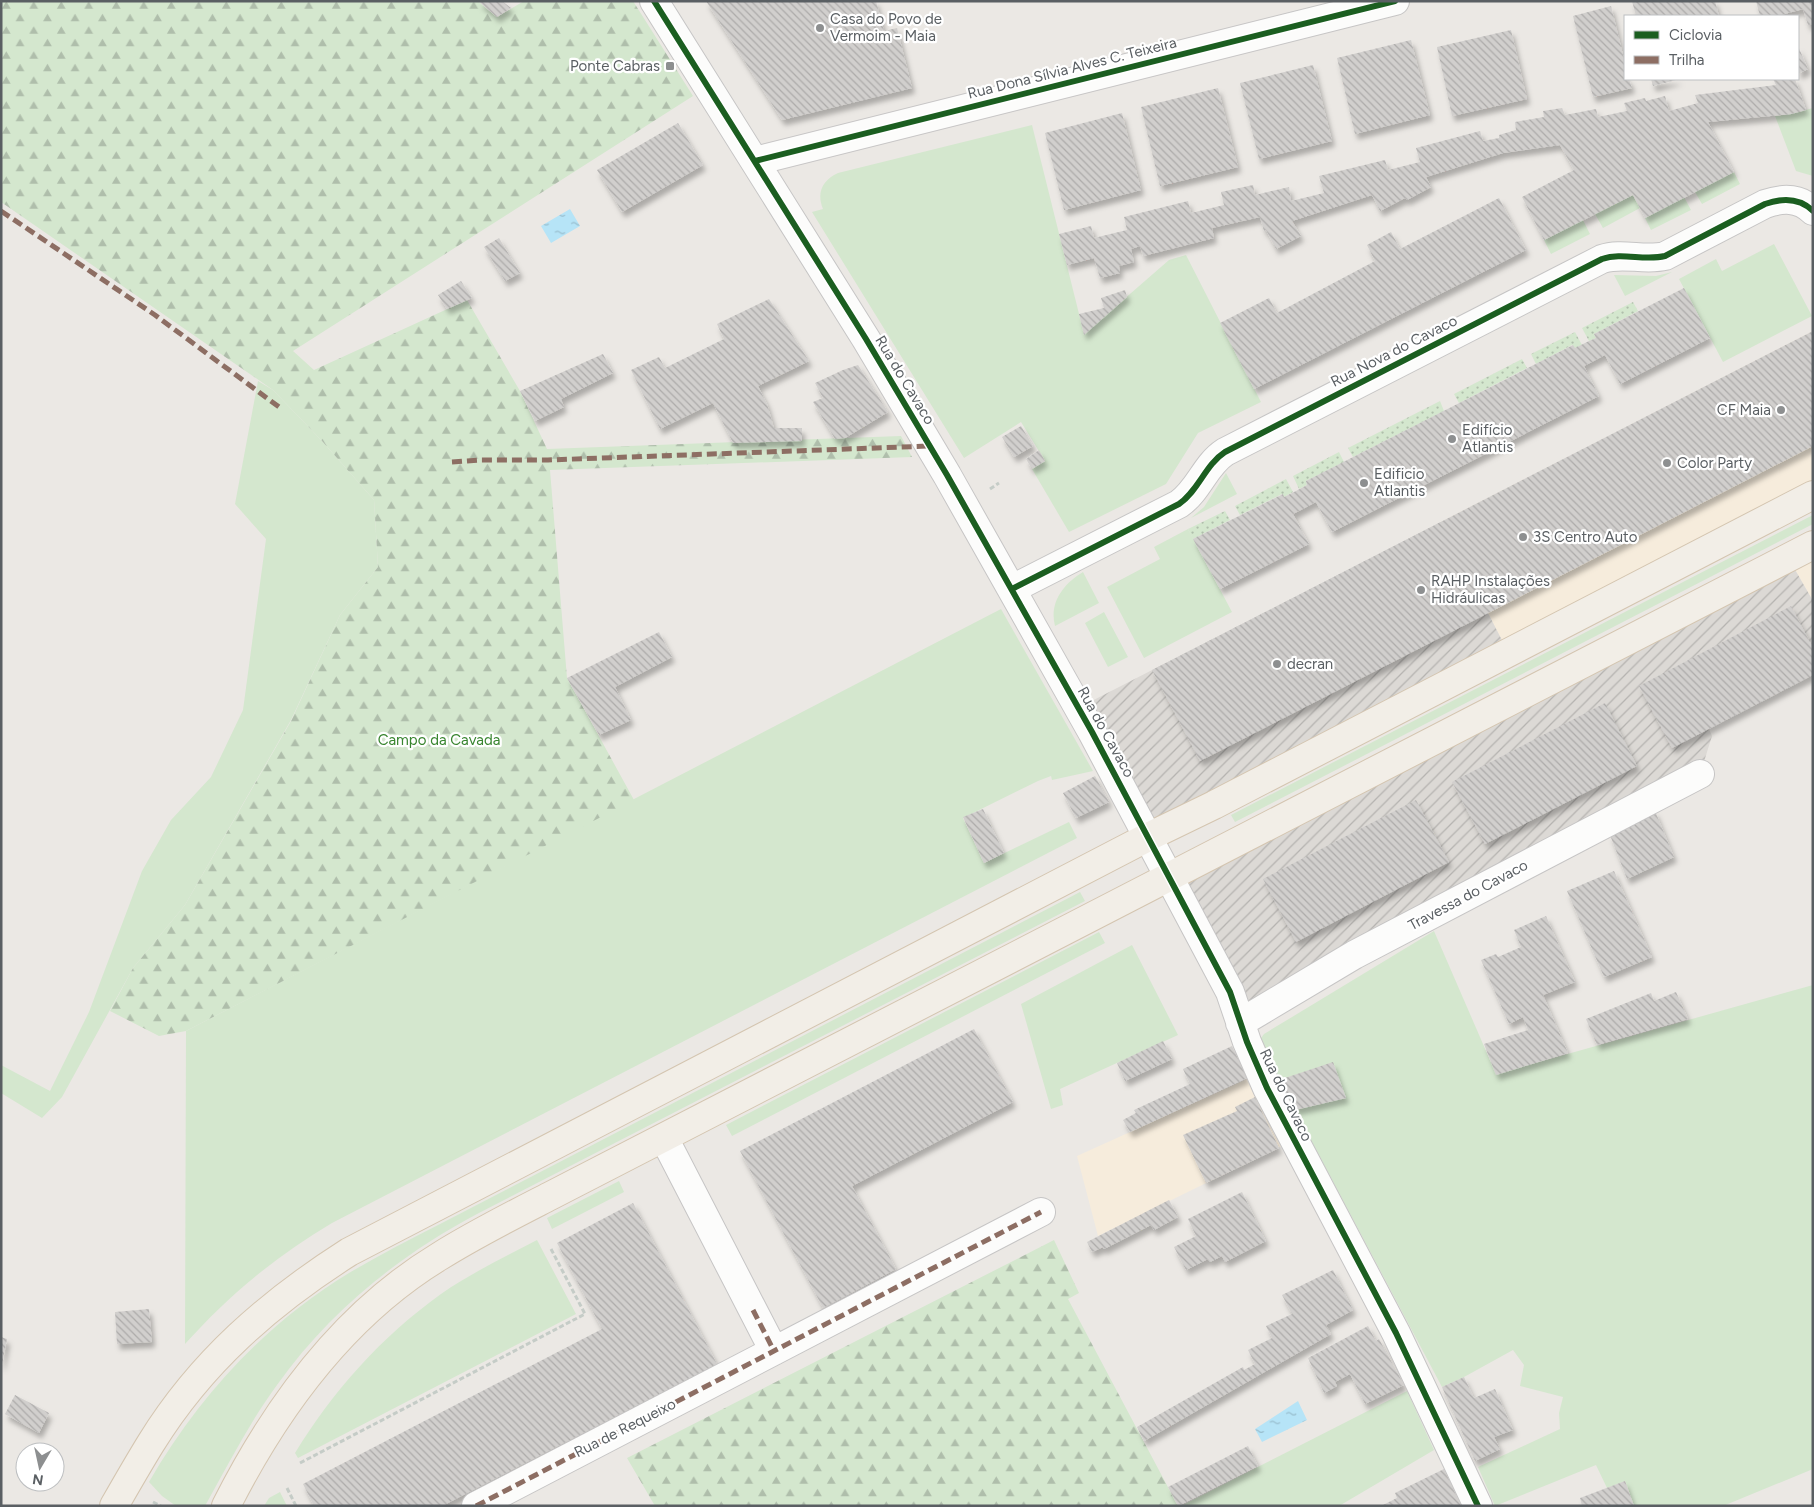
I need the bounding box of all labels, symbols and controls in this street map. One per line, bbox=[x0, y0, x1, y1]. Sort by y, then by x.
place label: Casa do Povo de Vermoim - Maia bbox=[830, 10, 942, 45]
legend bbox=[1624, 15, 1799, 80]
marker: Casa do Povo de Vermoim - Maia bbox=[814, 22, 826, 34]
text: Ciclovia bbox=[1669, 26, 1722, 44]
street label: Rua Dona Sílvia Alves C. Teixeira bbox=[966, 33, 1178, 103]
text: Trilha bbox=[1669, 51, 1704, 69]
place label: Ponte Cabras bbox=[570, 57, 660, 75]
marker: Ponte Cabras bbox=[664, 60, 676, 72]
street label: Rua Nova do Cavaco bbox=[1328, 311, 1461, 391]
street label: Rua do Cavaco bbox=[871, 332, 939, 428]
place label: CF Maia bbox=[1717, 401, 1771, 419]
marker: CF Maia bbox=[1775, 404, 1787, 416]
place label: Edifício Atlantis bbox=[1462, 421, 1513, 456]
marker: Edifício Atlantis bbox=[1446, 433, 1458, 445]
place label: Color Party bbox=[1677, 454, 1752, 472]
marker: Color Party bbox=[1661, 457, 1673, 469]
place label: Edificio Atlantis bbox=[1374, 465, 1425, 500]
marker: Edificio Atlantis bbox=[1358, 477, 1370, 489]
place label: 3S Centro Auto bbox=[1533, 528, 1638, 546]
marker: 3S Centro Auto bbox=[1517, 531, 1529, 543]
place label: RAHP Instalações Hidráulicas bbox=[1431, 572, 1550, 607]
marker: RAHP Instalações Hidráulicas bbox=[1415, 584, 1427, 596]
place label: decran bbox=[1287, 655, 1333, 673]
marker: decran bbox=[1271, 658, 1283, 670]
street label: Rua do Cavaco bbox=[1074, 684, 1138, 781]
park label: Campo da Cavada bbox=[378, 731, 500, 749]
street label: Travessa do Cavaco bbox=[1405, 856, 1531, 934]
street label: Rua do Cavaco bbox=[1256, 1046, 1316, 1144]
street label: Rua de Requeixo bbox=[571, 1394, 679, 1461]
north arrow bbox=[15, 1442, 65, 1492]
text: N bbox=[31, 1470, 45, 1489]

